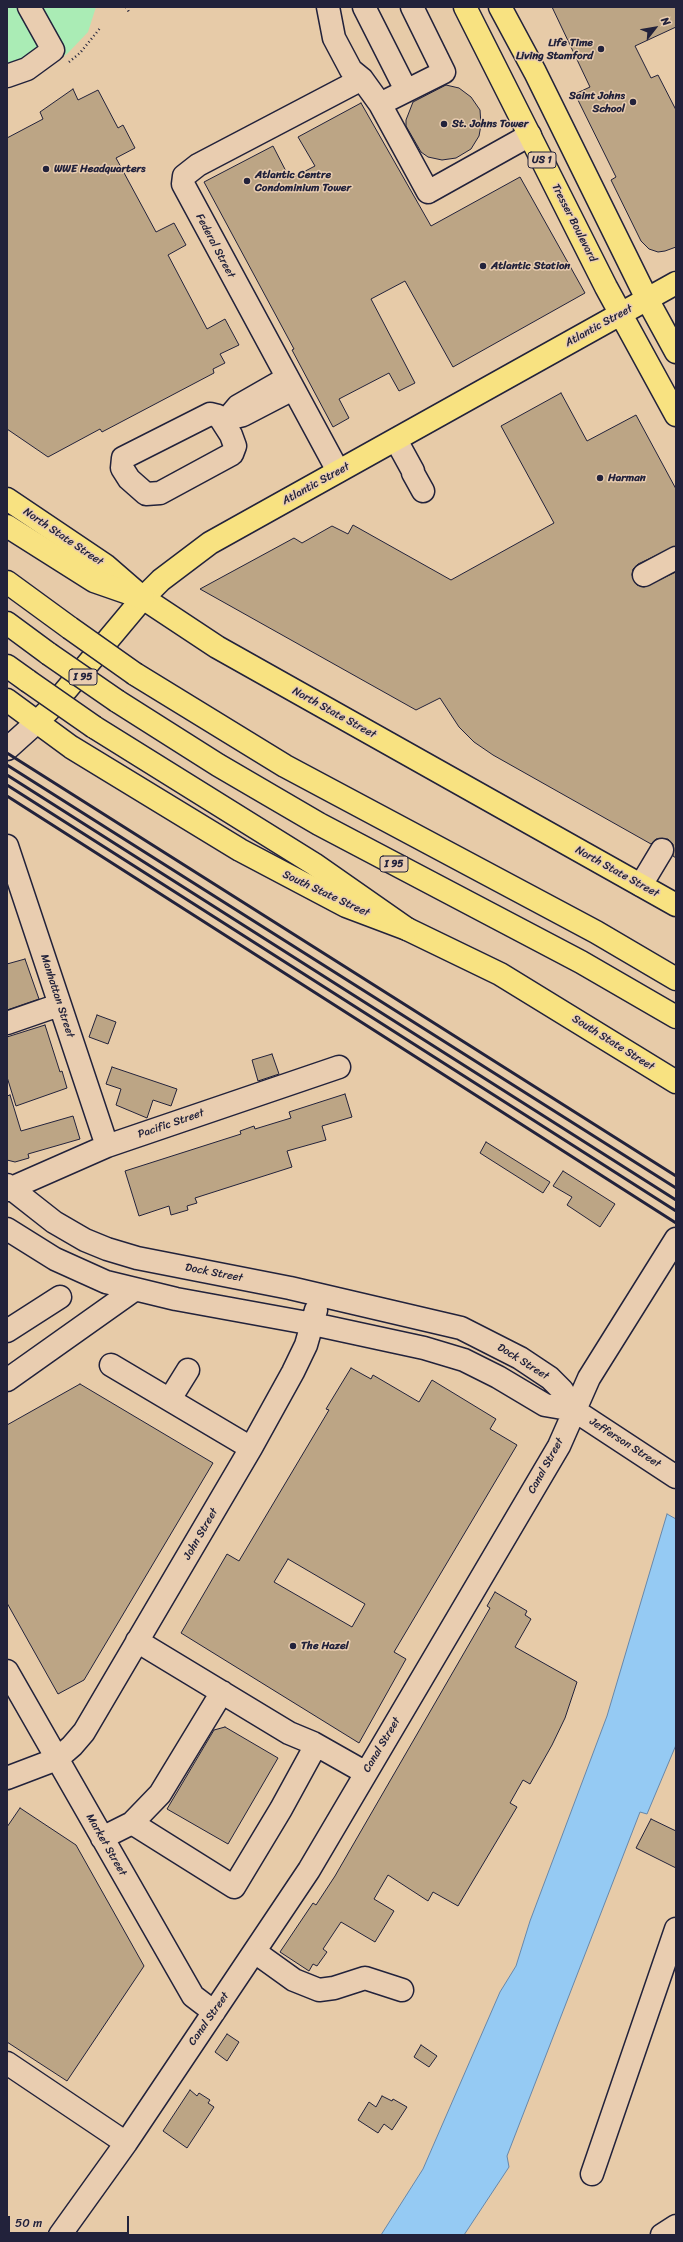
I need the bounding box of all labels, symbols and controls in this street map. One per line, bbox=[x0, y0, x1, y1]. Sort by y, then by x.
north arrow bbox=[635, 8, 675, 48]
text: N bbox=[656, 13, 676, 30]
place label: Life Time Living Stamford bbox=[516, 36, 593, 62]
marker: Life Time Living Stamford bbox=[596, 44, 606, 54]
place label: Saint Johns School bbox=[569, 89, 625, 115]
marker: Saint Johns School bbox=[628, 97, 638, 107]
place label: St. Johns Tower bbox=[452, 117, 528, 131]
marker: St. Johns Tower bbox=[439, 119, 449, 129]
road number: US 1 bbox=[528, 152, 556, 168]
place label: WWE Headquarters bbox=[54, 162, 146, 176]
marker: WWE Headquarters bbox=[41, 164, 51, 174]
place label: Atlantic Centre Condominium Tower bbox=[255, 168, 351, 194]
marker: Atlantic Centre Condominium Tower bbox=[242, 176, 252, 186]
street label: Tresser Boulevard bbox=[549, 182, 599, 264]
street label: Federal Street bbox=[192, 212, 238, 280]
place label: Atlantic Station bbox=[491, 259, 570, 273]
marker: Atlantic Station bbox=[478, 261, 488, 271]
street label: Atlantic Street bbox=[563, 302, 635, 350]
street label: Atlantic Street bbox=[280, 460, 352, 508]
place label: Harman bbox=[608, 471, 646, 485]
marker: Harman bbox=[595, 473, 605, 483]
street label: North State Street bbox=[20, 505, 106, 569]
road number: I 95 bbox=[69, 669, 97, 685]
street label: North State Street bbox=[290, 685, 378, 741]
street label: North State Street bbox=[573, 844, 661, 900]
road number: I 95 bbox=[380, 856, 408, 872]
street label: South State Street bbox=[280, 868, 372, 920]
street label: Manhattan Street bbox=[37, 953, 77, 1039]
street label: South State Street bbox=[569, 1012, 657, 1074]
street label: Pacific Street bbox=[136, 1106, 206, 1142]
street label: Dock Street bbox=[184, 1261, 244, 1285]
street label: Dock Street bbox=[495, 1341, 551, 1383]
street label: Jefferson Street bbox=[587, 1415, 663, 1471]
street label: Canal Street bbox=[525, 1436, 567, 1496]
street label: John Street bbox=[181, 1506, 221, 1562]
place label: The Hazel bbox=[301, 1639, 349, 1653]
marker: The Hazel bbox=[288, 1641, 298, 1651]
street label: Canal Street bbox=[360, 1715, 404, 1775]
street label: Market Street bbox=[83, 1811, 129, 1879]
street label: Canal Street bbox=[186, 1990, 232, 2048]
scale bar bbox=[10, 2208, 131, 2234]
text: 50 m bbox=[15, 2212, 42, 2234]

